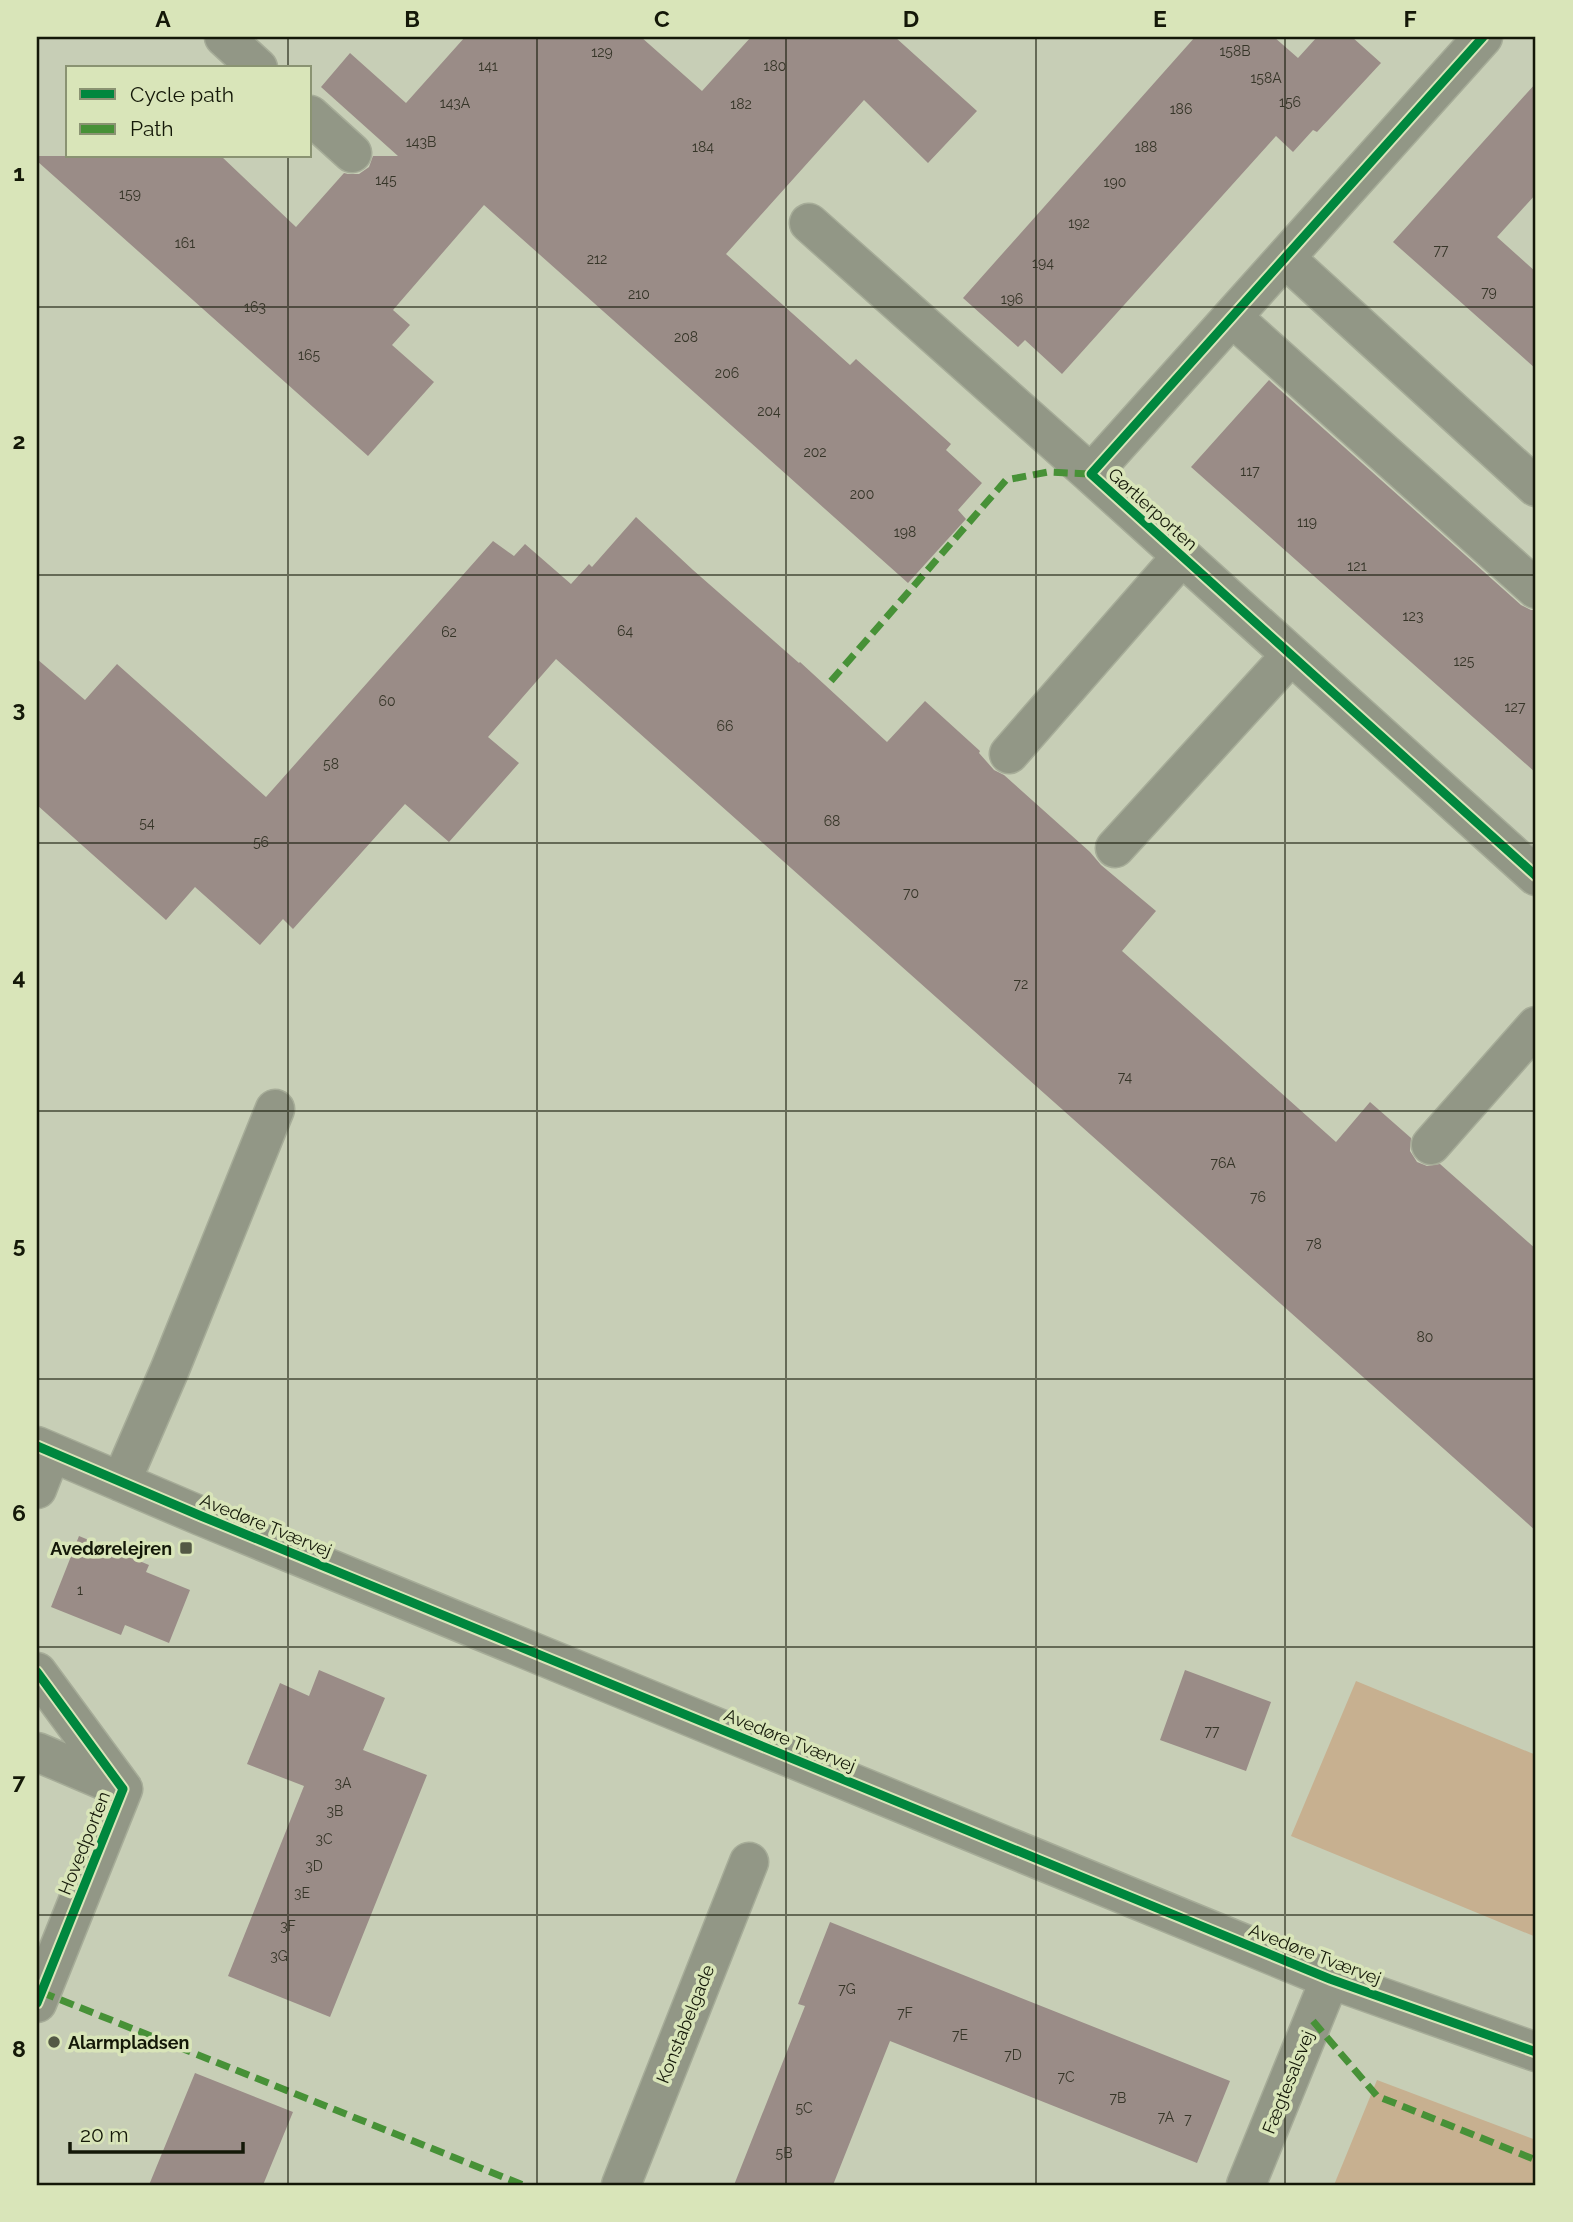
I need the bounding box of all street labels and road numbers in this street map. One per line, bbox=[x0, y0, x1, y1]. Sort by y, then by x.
street label: Gørtlerporten bbox=[1104, 463, 1202, 555]
street label: Avedøre Tværvej bbox=[197, 1489, 335, 1561]
street label: Avedøre Tværvej bbox=[721, 1704, 859, 1776]
street label: Hovedporten bbox=[54, 1788, 114, 1898]
street label: Avedøre Tværvej bbox=[1246, 1919, 1384, 1989]
street label: Konstabelgade bbox=[652, 1961, 718, 2086]
street label: Fægtesalsvej bbox=[1258, 2027, 1318, 2137]

